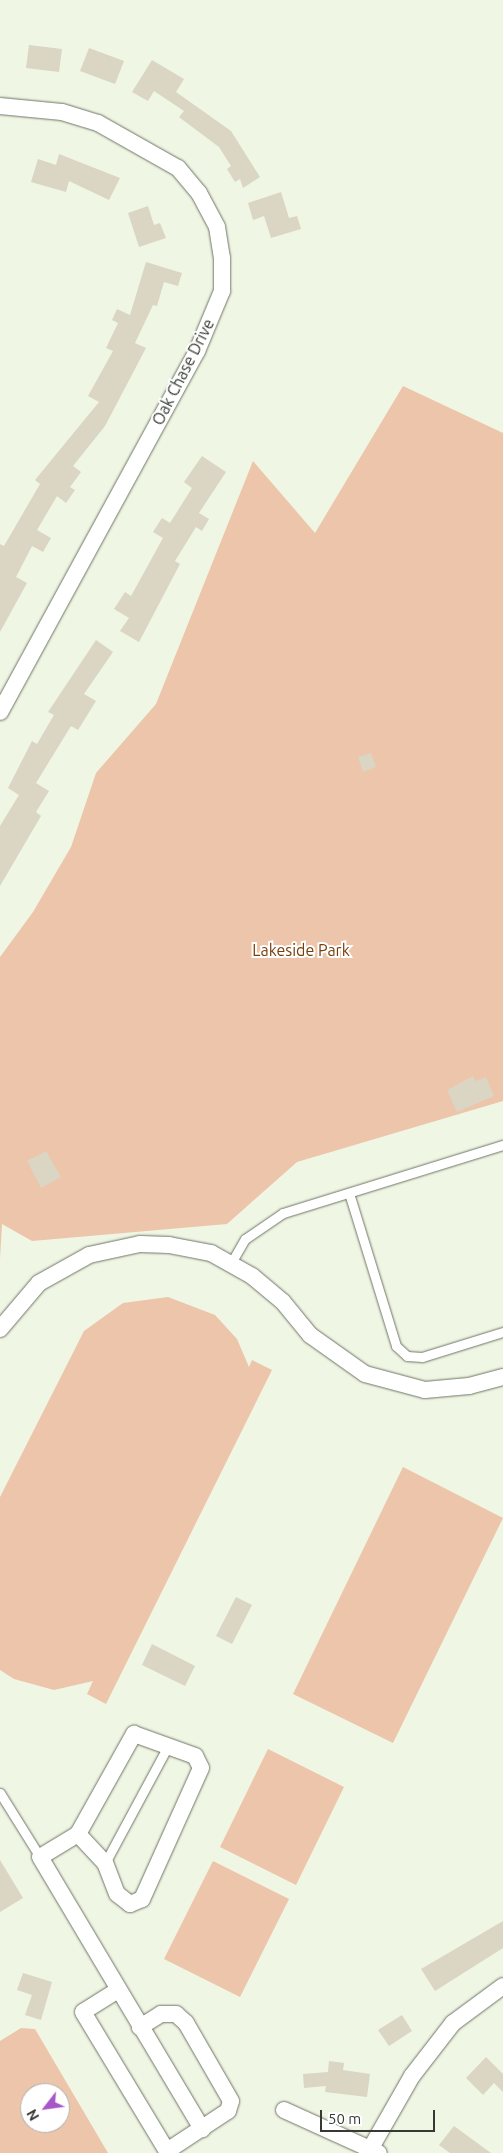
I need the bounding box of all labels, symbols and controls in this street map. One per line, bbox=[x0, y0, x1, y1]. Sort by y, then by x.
street label: Oak Chase Drive bbox=[148, 316, 218, 428]
park label: Lakeside Park bbox=[252, 940, 350, 960]
north arrow bbox=[20, 2083, 70, 2133]
scale bar bbox=[323, 2100, 438, 2132]
text: N bbox=[23, 2106, 42, 2124]
text: 50 m bbox=[328, 2110, 361, 2127]

